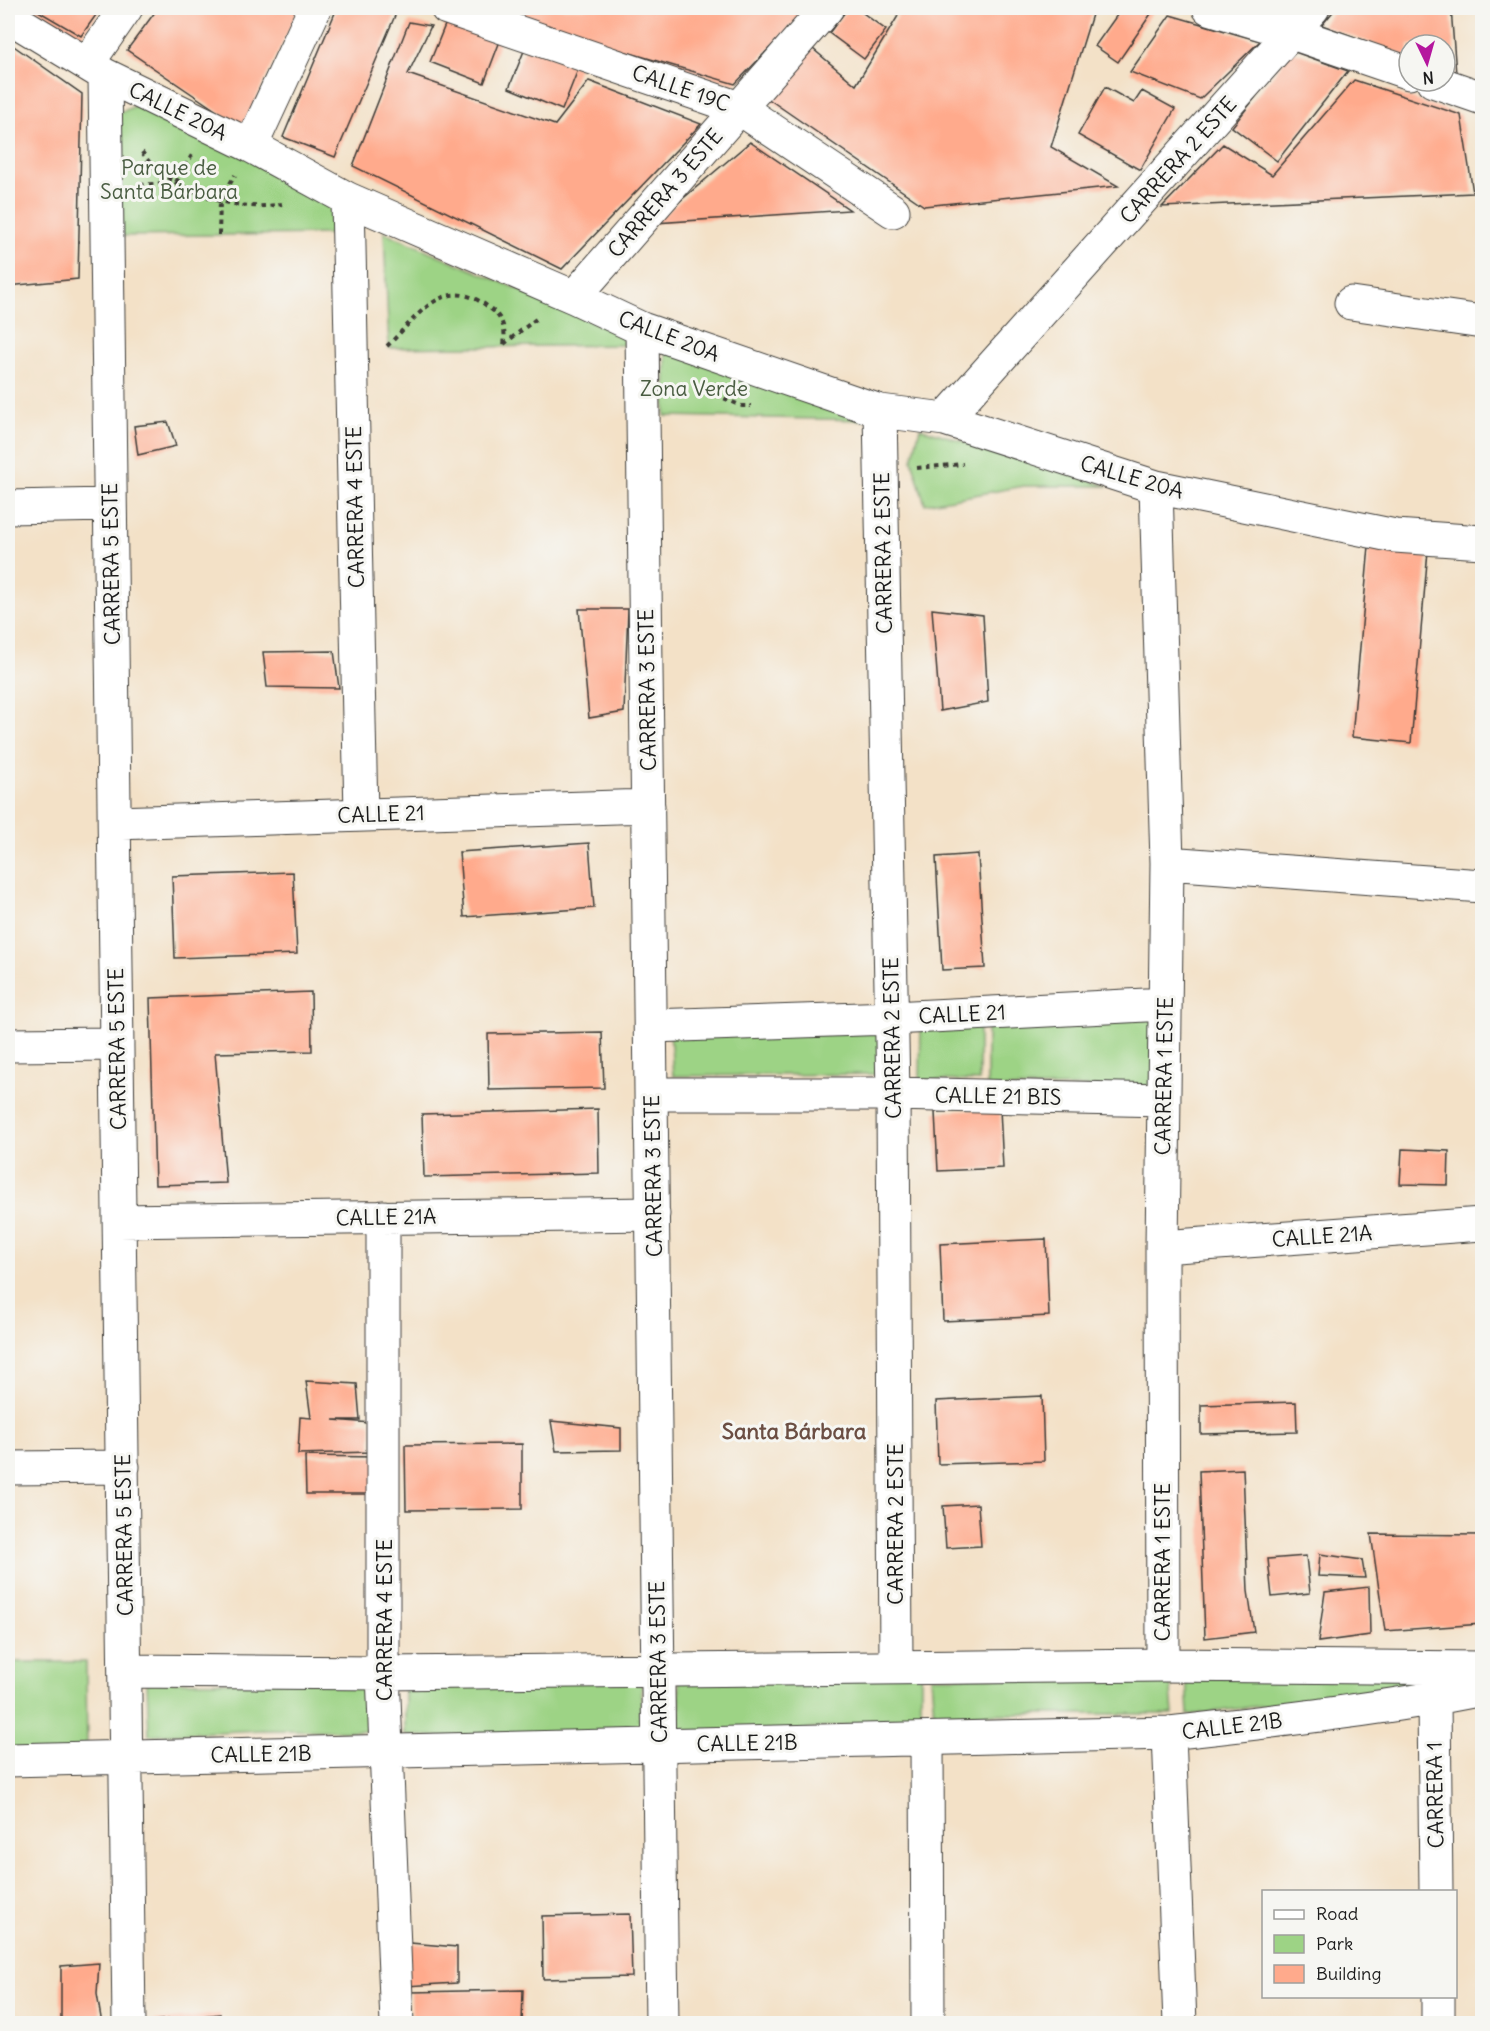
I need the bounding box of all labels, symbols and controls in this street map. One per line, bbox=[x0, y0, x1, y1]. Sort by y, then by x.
north arrow bbox=[1397, 33, 1457, 93]
street label: CALLE 19C bbox=[629, 59, 734, 117]
text: N bbox=[1422, 67, 1435, 88]
street label: CALLE 20A bbox=[124, 76, 232, 146]
street label: CARRERA 2 ESTE bbox=[1114, 91, 1242, 229]
street label: CARRERA 3 ESTE bbox=[602, 123, 728, 263]
park label: Parque de Santa Bárbara bbox=[100, 154, 238, 205]
street label: CALLE 20A bbox=[615, 304, 723, 368]
park label: Zona Verde bbox=[640, 375, 748, 402]
street label: CARRERA 4 ESTE bbox=[340, 426, 370, 588]
street label: CALLE 20A bbox=[1077, 449, 1187, 505]
street label: CARRERA 2 ESTE bbox=[868, 472, 898, 634]
street label: CARRERA 5 ESTE bbox=[96, 483, 126, 645]
street label: CARRERA 3 ESTE bbox=[632, 609, 662, 771]
street label: CALLE 21 bbox=[337, 799, 425, 829]
street label: CARRERA 2 ESTE bbox=[877, 957, 907, 1119]
street label: CARRERA 5 ESTE bbox=[102, 968, 132, 1130]
street label: CARRERA 1 ESTE bbox=[1149, 996, 1179, 1156]
street label: CALLE 21 bbox=[918, 998, 1006, 1030]
street label: CALLE 21 BIS bbox=[934, 1081, 1062, 1111]
street label: CARRERA 3 ESTE bbox=[638, 1095, 668, 1257]
street label: CALLE 21A bbox=[335, 1203, 437, 1231]
street label: CALLE 21A bbox=[1271, 1219, 1373, 1253]
district label: Santa Bárbara bbox=[722, 1417, 867, 1445]
street label: CARRERA 2 ESTE bbox=[882, 1443, 909, 1605]
street label: CARRERA 5 ESTE bbox=[109, 1454, 139, 1616]
street label: CARRERA 1 ESTE bbox=[1149, 1483, 1176, 1641]
street label: CARRERA 4 ESTE bbox=[371, 1539, 398, 1701]
street label: CARRERA 3 ESTE bbox=[643, 1581, 673, 1743]
street label: CALLE 21B bbox=[1180, 1706, 1284, 1746]
street label: CALLE 21B bbox=[696, 1729, 798, 1757]
street label: CALLE 21B bbox=[210, 1740, 312, 1768]
street label: CARRERA 1 bbox=[1421, 1741, 1449, 1849]
legend bbox=[1262, 1890, 1457, 1998]
text: Road bbox=[1316, 1902, 1359, 1925]
text: Park bbox=[1316, 1932, 1353, 1955]
text: Building bbox=[1316, 1962, 1381, 1985]

